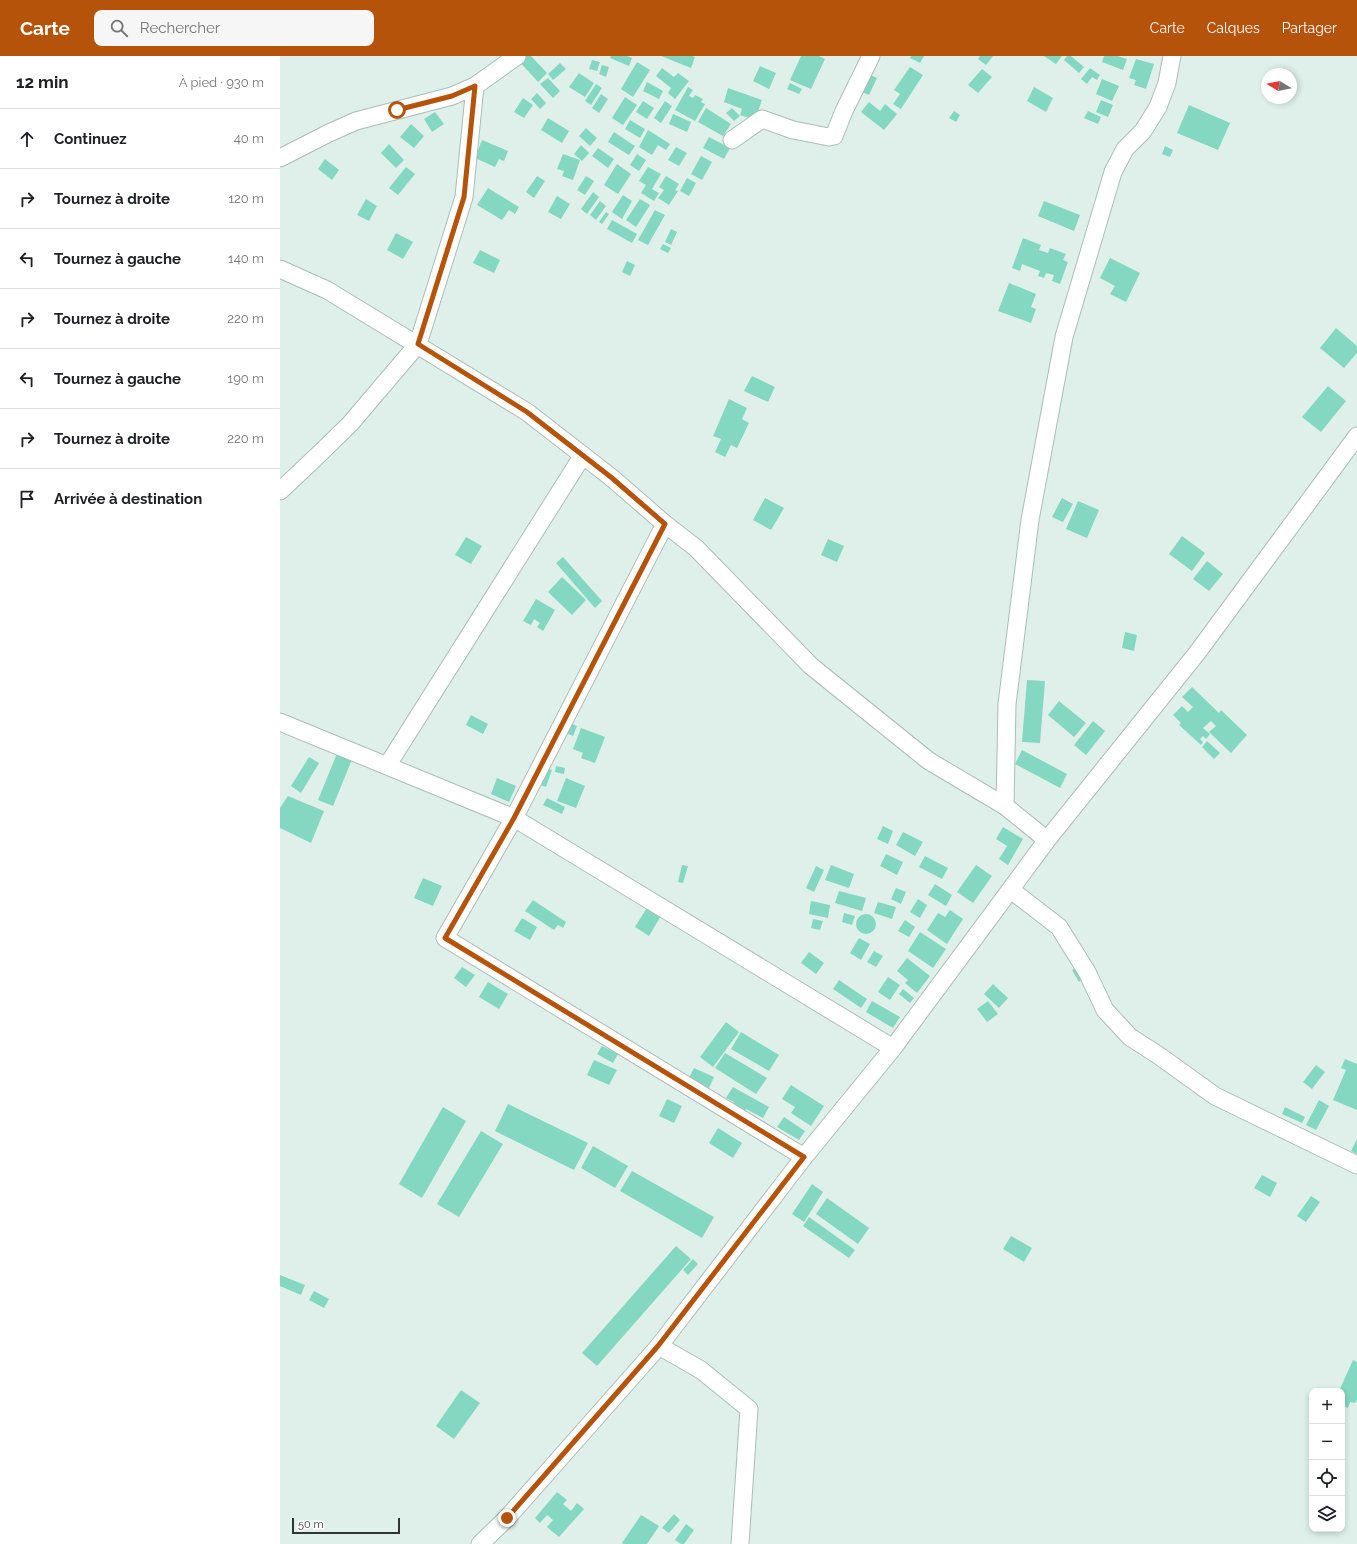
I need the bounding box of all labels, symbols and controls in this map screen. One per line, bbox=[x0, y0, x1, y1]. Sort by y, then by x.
search box bbox=[94, 10, 374, 46]
text: Carte bbox=[20, 17, 70, 39]
icon: search bbox=[108, 17, 130, 39]
text: Rechercher bbox=[140, 19, 220, 37]
text: Carte bbox=[1150, 20, 1185, 36]
text: Calques bbox=[1207, 20, 1260, 36]
text: Partager bbox=[1282, 20, 1337, 36]
north arrow bbox=[1261, 68, 1297, 104]
text: 12 min bbox=[16, 72, 69, 92]
text: À pied · 930 m bbox=[179, 75, 264, 90]
route start bbox=[388, 101, 406, 119]
icon: ahead bbox=[16, 128, 38, 150]
text: Continuez bbox=[54, 130, 127, 148]
text: 40 m bbox=[234, 131, 264, 146]
icon: right bbox=[16, 188, 38, 210]
text: Tournez à droite bbox=[54, 190, 170, 208]
text: 120 m bbox=[228, 191, 264, 206]
icon: left bbox=[16, 248, 38, 270]
text: Tournez à gauche bbox=[54, 250, 181, 268]
text: 140 m bbox=[228, 251, 264, 266]
icon: right bbox=[16, 308, 38, 330]
text: Tournez à droite bbox=[54, 310, 170, 328]
text: 220 m bbox=[227, 311, 264, 326]
icon: left bbox=[16, 368, 38, 390]
text: Tournez à gauche bbox=[54, 370, 181, 388]
text: 190 m bbox=[228, 371, 264, 386]
icon: right bbox=[16, 428, 38, 450]
text: Tournez à droite bbox=[54, 430, 170, 448]
text: 220 m bbox=[227, 431, 264, 446]
icon: arrive bbox=[16, 488, 38, 510]
text: Arrivée à destination bbox=[54, 490, 202, 508]
map controls bbox=[1309, 1388, 1345, 1532]
button: + bbox=[1309, 1388, 1345, 1424]
button: − bbox=[1309, 1424, 1345, 1460]
button: locate bbox=[1309, 1460, 1345, 1496]
button: layers bbox=[1309, 1496, 1345, 1532]
route end bbox=[498, 1509, 516, 1527]
scale bar bbox=[292, 1516, 400, 1535]
text: 50 m bbox=[298, 1518, 324, 1531]

